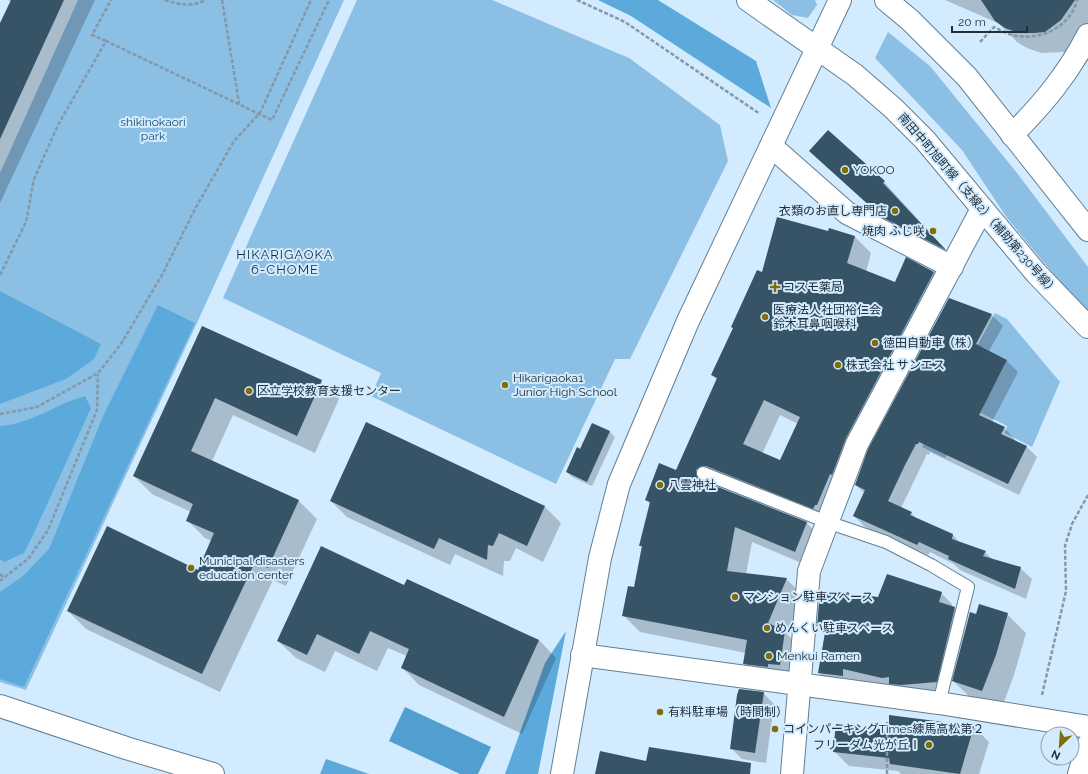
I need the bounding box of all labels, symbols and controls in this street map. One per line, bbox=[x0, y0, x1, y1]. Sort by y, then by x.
scale bar bbox=[952, 8, 1027, 34]
text: 20 m bbox=[958, 15, 986, 29]
street label: 南田中町旭町線（支線2）（補助第230号線） bbox=[895, 110, 1061, 298]
park label: shikinokaori park bbox=[120, 115, 186, 143]
place label: YOKOO bbox=[853, 163, 895, 177]
marker: YOKOO bbox=[840, 165, 850, 175]
place label: 衣類のお直し専門店 bbox=[779, 204, 887, 218]
marker: 衣類のお直し専門店 bbox=[890, 206, 900, 216]
place label: 焼肉 ふじ咲 bbox=[862, 224, 925, 238]
marker: 焼肉 ふじ咲 bbox=[928, 226, 938, 236]
district label: HIKARIGAOKA 6-CHOME bbox=[236, 247, 334, 277]
place label: コスモ薬局 bbox=[783, 280, 843, 294]
marker: コスモ薬局 bbox=[770, 282, 780, 292]
place label: 医療法人社団裕仁会 鈴木耳鼻咽喉科 bbox=[773, 303, 881, 331]
marker: 医療法人社団裕仁会 鈴木耳鼻咽喉科 bbox=[760, 312, 770, 322]
place label: 徳田自動車（株） bbox=[883, 336, 979, 350]
marker: 徳田自動車（株） bbox=[870, 338, 880, 348]
place label: 株式会社 サンエス bbox=[846, 358, 945, 372]
marker: 株式会社 サンエス bbox=[833, 360, 843, 370]
place label: Hikarigaoka1 Junior High School bbox=[513, 371, 618, 399]
marker: Hikarigaoka1 Junior High School bbox=[500, 380, 510, 390]
place label: 区立学校教育支援センター bbox=[257, 384, 401, 398]
marker: 区立学校教育支援センター bbox=[244, 386, 254, 396]
place label: 八雲神社 bbox=[668, 478, 716, 492]
marker: 八雲神社 bbox=[655, 480, 665, 490]
place label: Municipal disasters education center bbox=[199, 554, 305, 582]
marker: Municipal disasters education center bbox=[186, 563, 196, 573]
place label: マンション駐車スペース bbox=[743, 590, 874, 604]
marker: マンション駐車スペース bbox=[730, 592, 740, 602]
place label: めんくい駐車スペース bbox=[775, 621, 894, 635]
marker: めんくい駐車スペース bbox=[762, 623, 772, 633]
place label: Menkui Ramen bbox=[777, 649, 860, 663]
marker: Menkui Ramen bbox=[764, 651, 774, 661]
place label: 有料駐車場（時間制） bbox=[668, 705, 788, 719]
marker: 有料駐車場（時間制） bbox=[655, 707, 665, 717]
place label: コインパーキングTimes練馬高松第２ bbox=[783, 722, 984, 736]
marker: コインパーキングTimes練馬高松第２ bbox=[770, 724, 780, 734]
north arrow bbox=[1040, 726, 1080, 766]
place label: フリーダム光が丘Ⅰ bbox=[813, 738, 921, 752]
marker: フリーダム光が丘Ⅰ bbox=[924, 740, 934, 750]
text: N bbox=[1049, 747, 1063, 762]

